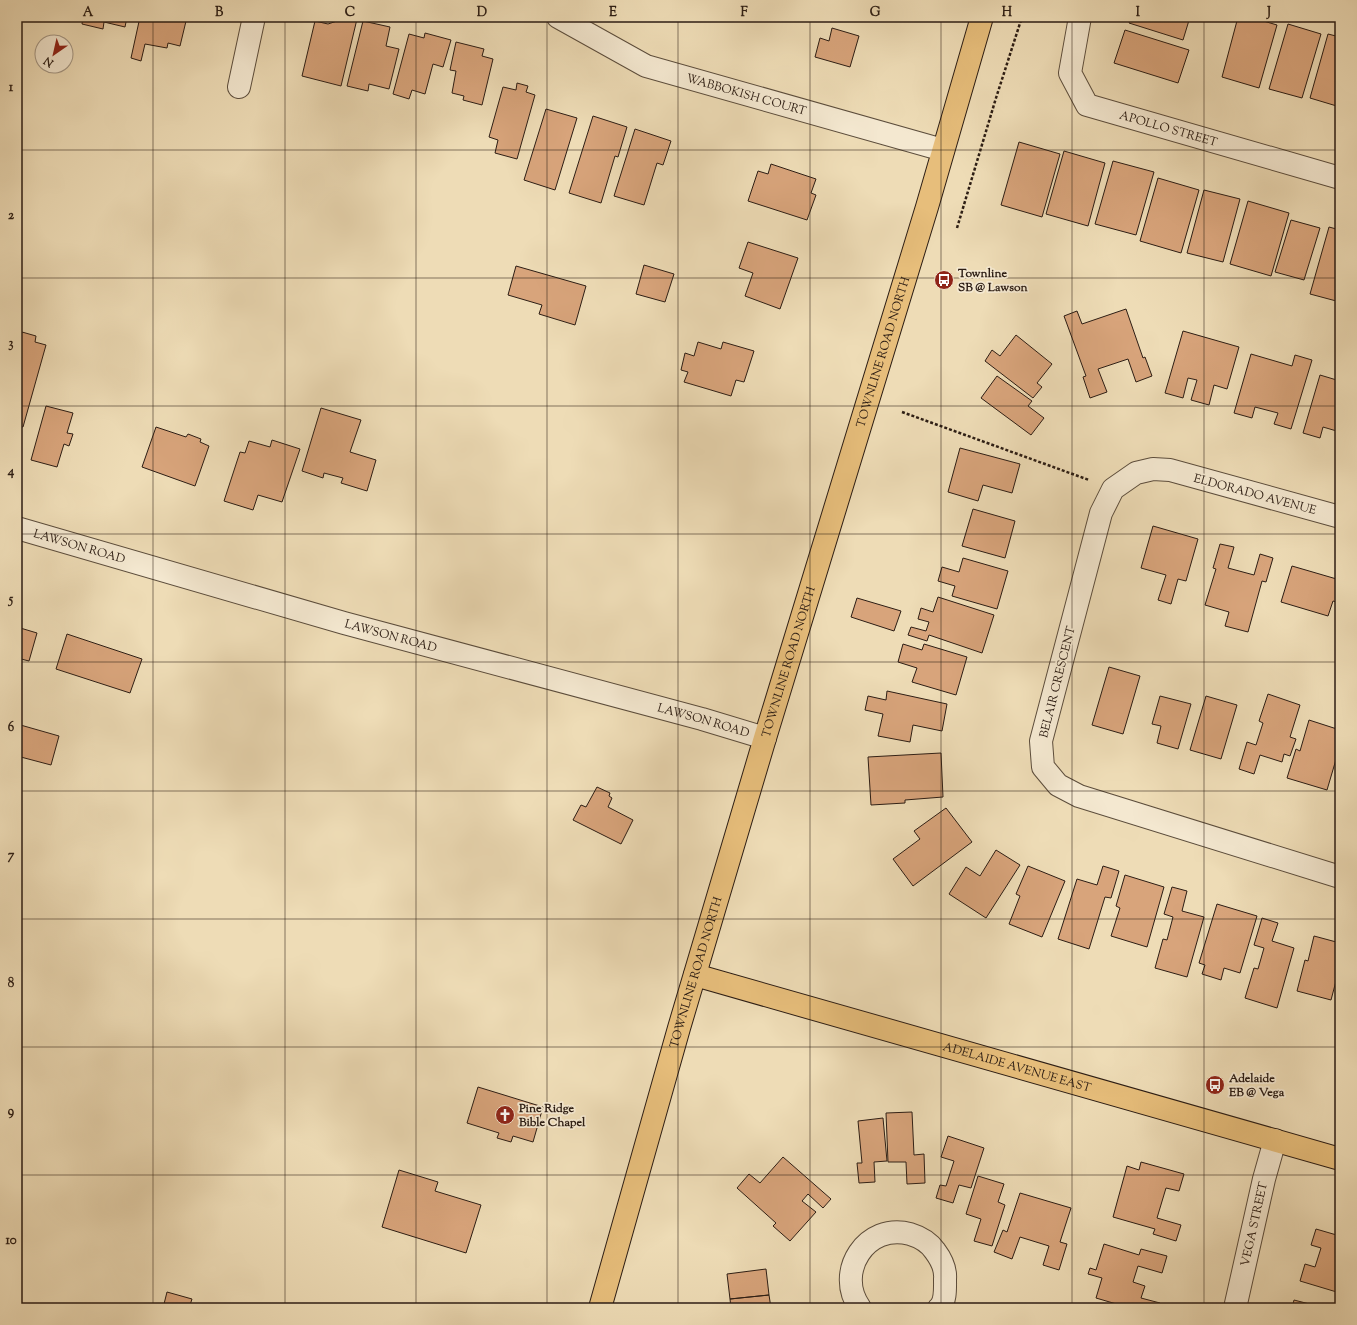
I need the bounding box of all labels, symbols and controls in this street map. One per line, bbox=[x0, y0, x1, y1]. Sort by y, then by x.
text: A bbox=[83, 4, 94, 22]
text: B bbox=[215, 4, 224, 22]
text: C bbox=[345, 4, 355, 22]
text: D bbox=[477, 4, 487, 22]
text: E bbox=[609, 4, 617, 22]
text: F bbox=[740, 4, 748, 22]
text: G bbox=[870, 4, 881, 22]
text: H bbox=[1002, 4, 1013, 22]
text: I bbox=[1136, 4, 1141, 22]
text: J bbox=[1266, 4, 1271, 22]
north arrow bbox=[34, 34, 74, 74]
text: N bbox=[41, 52, 58, 71]
street label: WABBOKISH COURT bbox=[684, 70, 809, 121]
text: 1 bbox=[9, 79, 14, 97]
street label: APOLLO STREET bbox=[1117, 107, 1220, 152]
text: 2 bbox=[8, 207, 15, 225]
place label: Townline SB @ Lawson bbox=[957, 265, 1029, 297]
bus stop icon: Townline SB @ Lawson bbox=[933, 269, 955, 291]
street label: TOWNLINE ROAD NORTH bbox=[852, 274, 915, 430]
text: 3 bbox=[8, 335, 14, 353]
text: 4 bbox=[7, 463, 15, 481]
street label: ELDORADO AVENUE bbox=[1191, 470, 1319, 520]
street label: LAWSON ROAD bbox=[31, 525, 127, 569]
street label: TOWNLINE ROAD NORTH bbox=[758, 584, 821, 740]
text: 5 bbox=[8, 591, 14, 609]
street label: LAWSON ROAD bbox=[342, 616, 439, 658]
street label: BELAIR CRESCENT bbox=[1035, 624, 1081, 740]
street label: LAWSON ROAD bbox=[655, 699, 752, 743]
text: 6 bbox=[8, 719, 15, 737]
text: 7 bbox=[8, 847, 15, 865]
street label: TOWNLINE ROAD NORTH bbox=[666, 894, 728, 1050]
text: 8 bbox=[8, 975, 15, 993]
street label: ADELAIDE AVENUE EAST bbox=[941, 1038, 1094, 1098]
place label: Adelaide EB @ Vega bbox=[1228, 1070, 1285, 1102]
bus stop icon: Adelaide EB @ Vega bbox=[1204, 1074, 1226, 1096]
place label: Pine Ridge Bible Chapel bbox=[518, 1100, 586, 1132]
text: 9 bbox=[8, 1103, 15, 1121]
church icon: Pine Ridge Bible Chapel bbox=[494, 1104, 516, 1126]
street label: VEGA STREET bbox=[1237, 1180, 1273, 1268]
text: 10 bbox=[5, 1232, 17, 1250]

